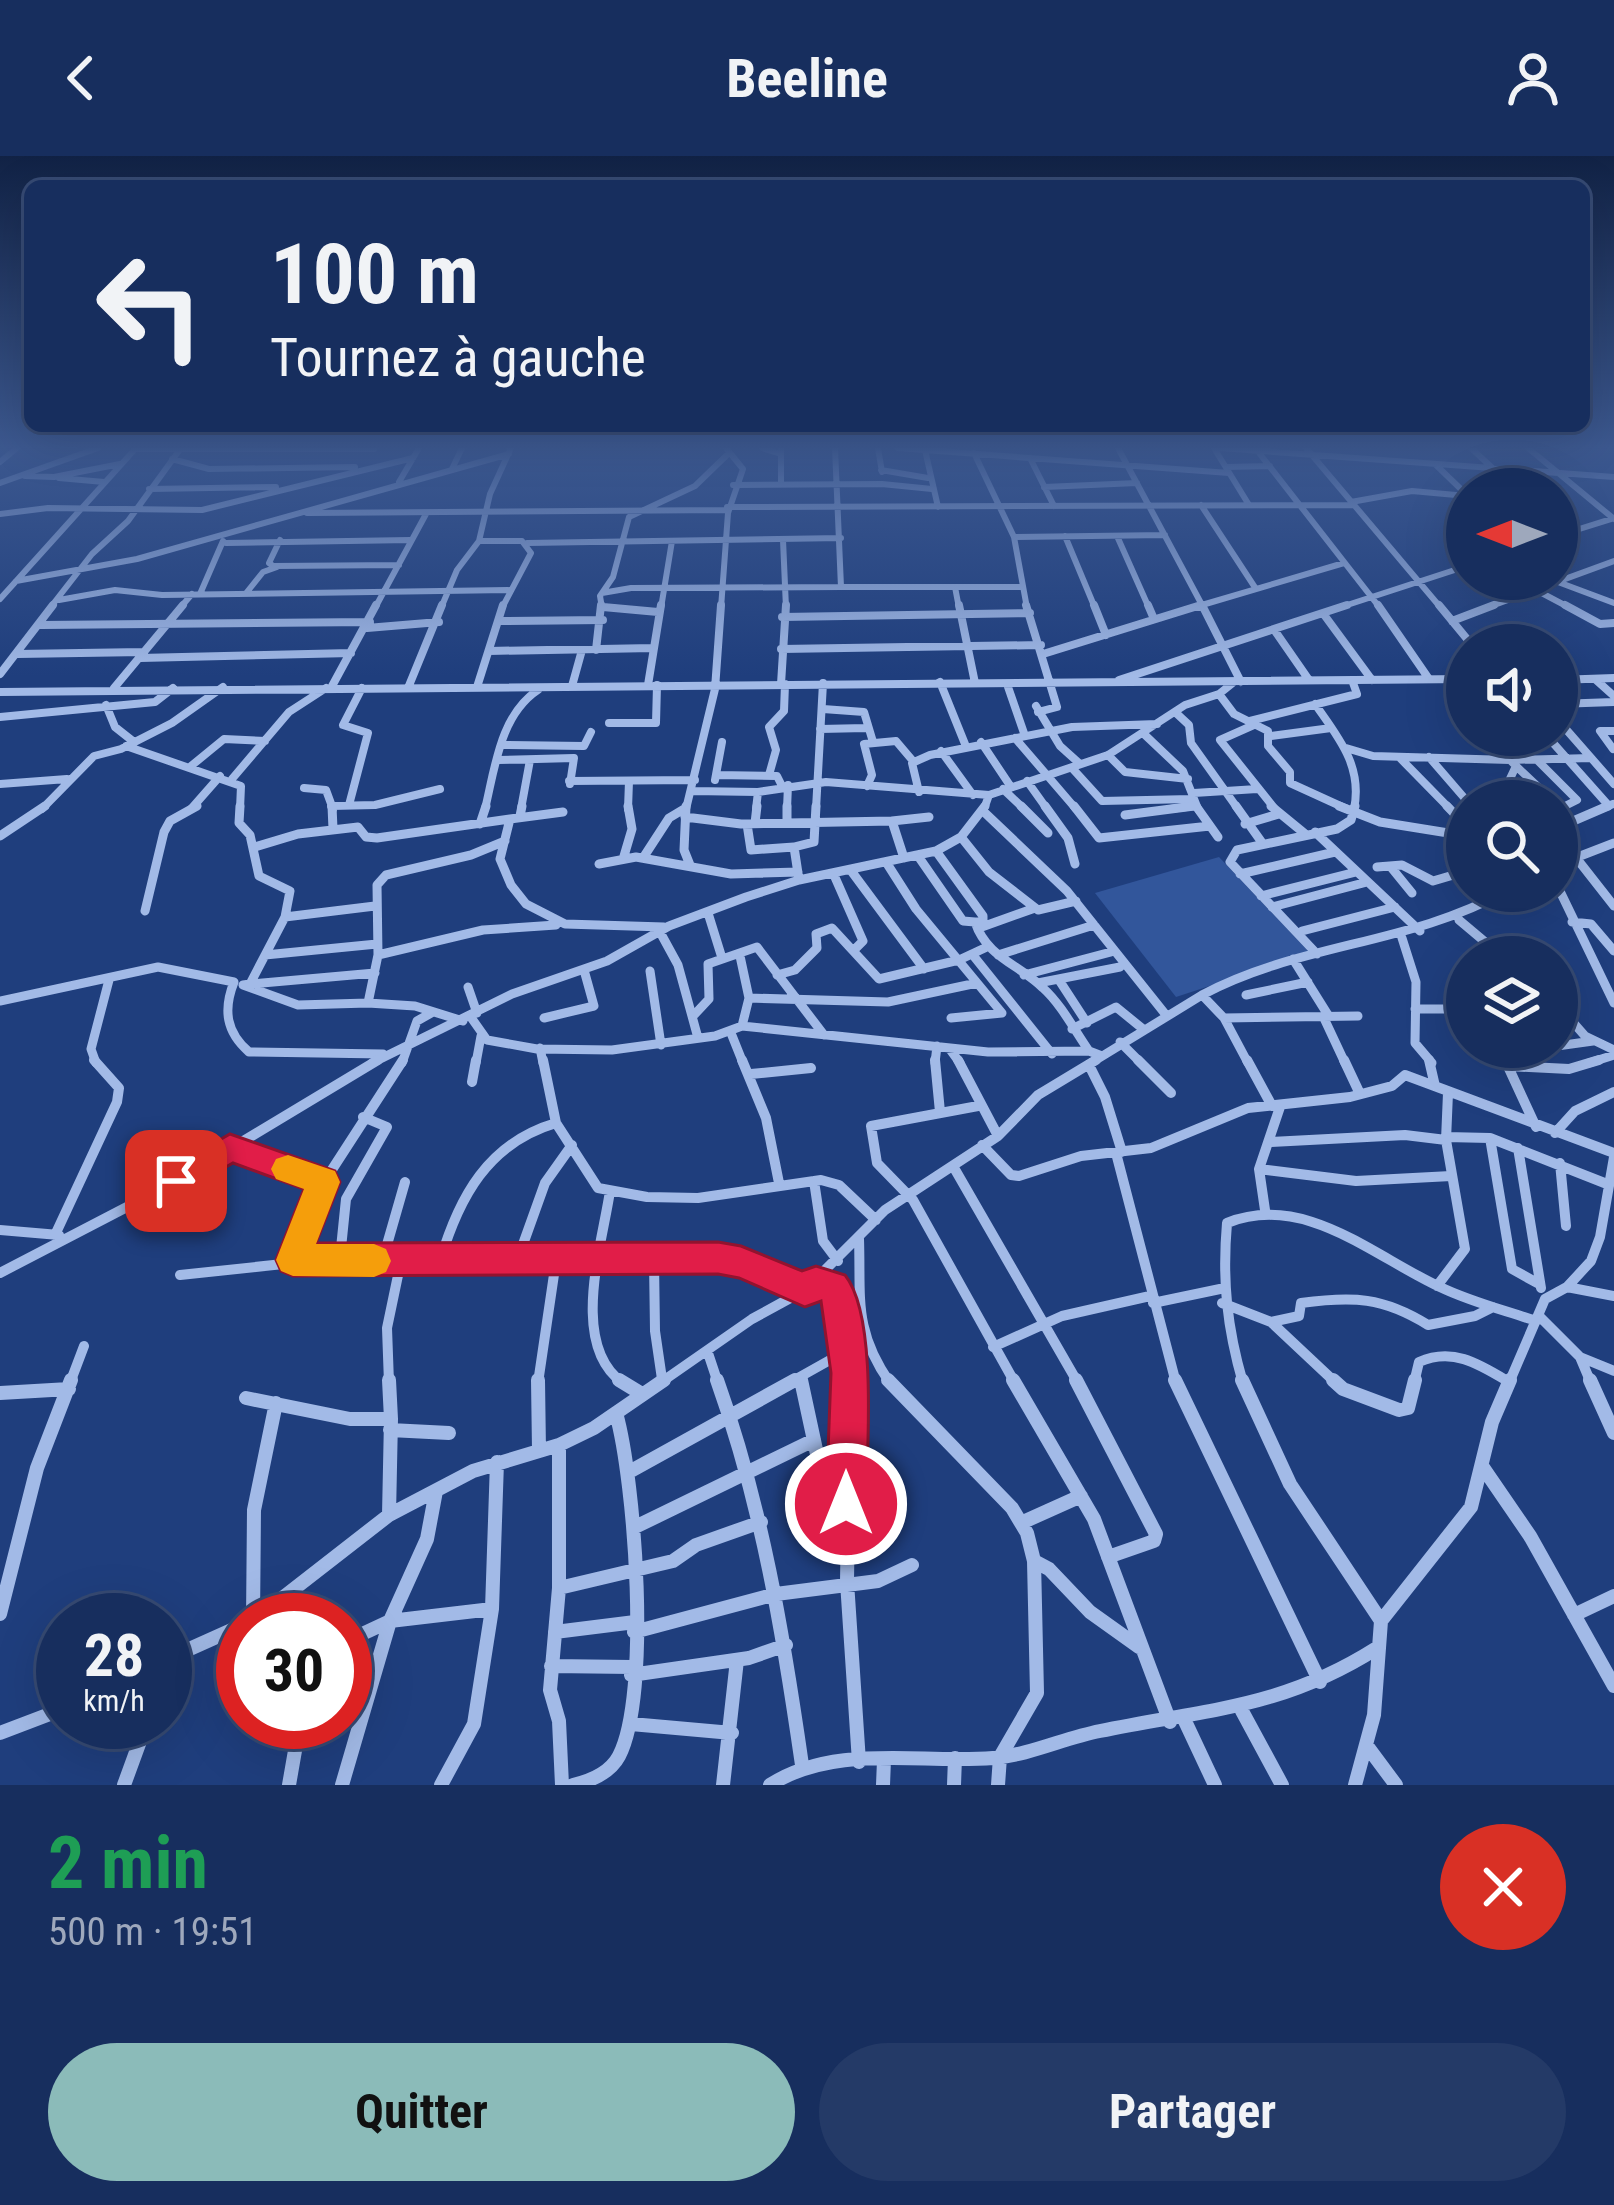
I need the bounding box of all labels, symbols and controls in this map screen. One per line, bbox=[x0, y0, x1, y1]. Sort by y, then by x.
icon: back bbox=[48, 45, 114, 111]
icon: person bbox=[1500, 45, 1566, 111]
text: Beeline bbox=[726, 47, 888, 110]
text: 100 m bbox=[270, 225, 479, 324]
icon: left bbox=[72, 228, 228, 384]
text: Tournez à gauche bbox=[270, 326, 646, 389]
north arrow bbox=[1446, 468, 1578, 600]
map controls bbox=[1446, 468, 1578, 1068]
button: sound bbox=[1446, 624, 1578, 756]
button: search bbox=[1446, 780, 1578, 912]
button: layers bbox=[1446, 936, 1578, 1068]
pin bbox=[125, 1130, 227, 1232]
icon: arrive bbox=[143, 1148, 209, 1214]
position arrow bbox=[783, 1441, 909, 1567]
speed limit sign: 30 bbox=[216, 1593, 372, 1749]
text: 28 bbox=[84, 1620, 144, 1691]
text: km/h bbox=[83, 1683, 145, 1718]
text: 2 min bbox=[48, 1821, 208, 1906]
button: close bbox=[1440, 1824, 1566, 1950]
text: 500 m · 19:51 bbox=[48, 1909, 258, 1955]
button: Quitter bbox=[48, 2043, 795, 2181]
button: Partager bbox=[819, 2043, 1566, 2181]

